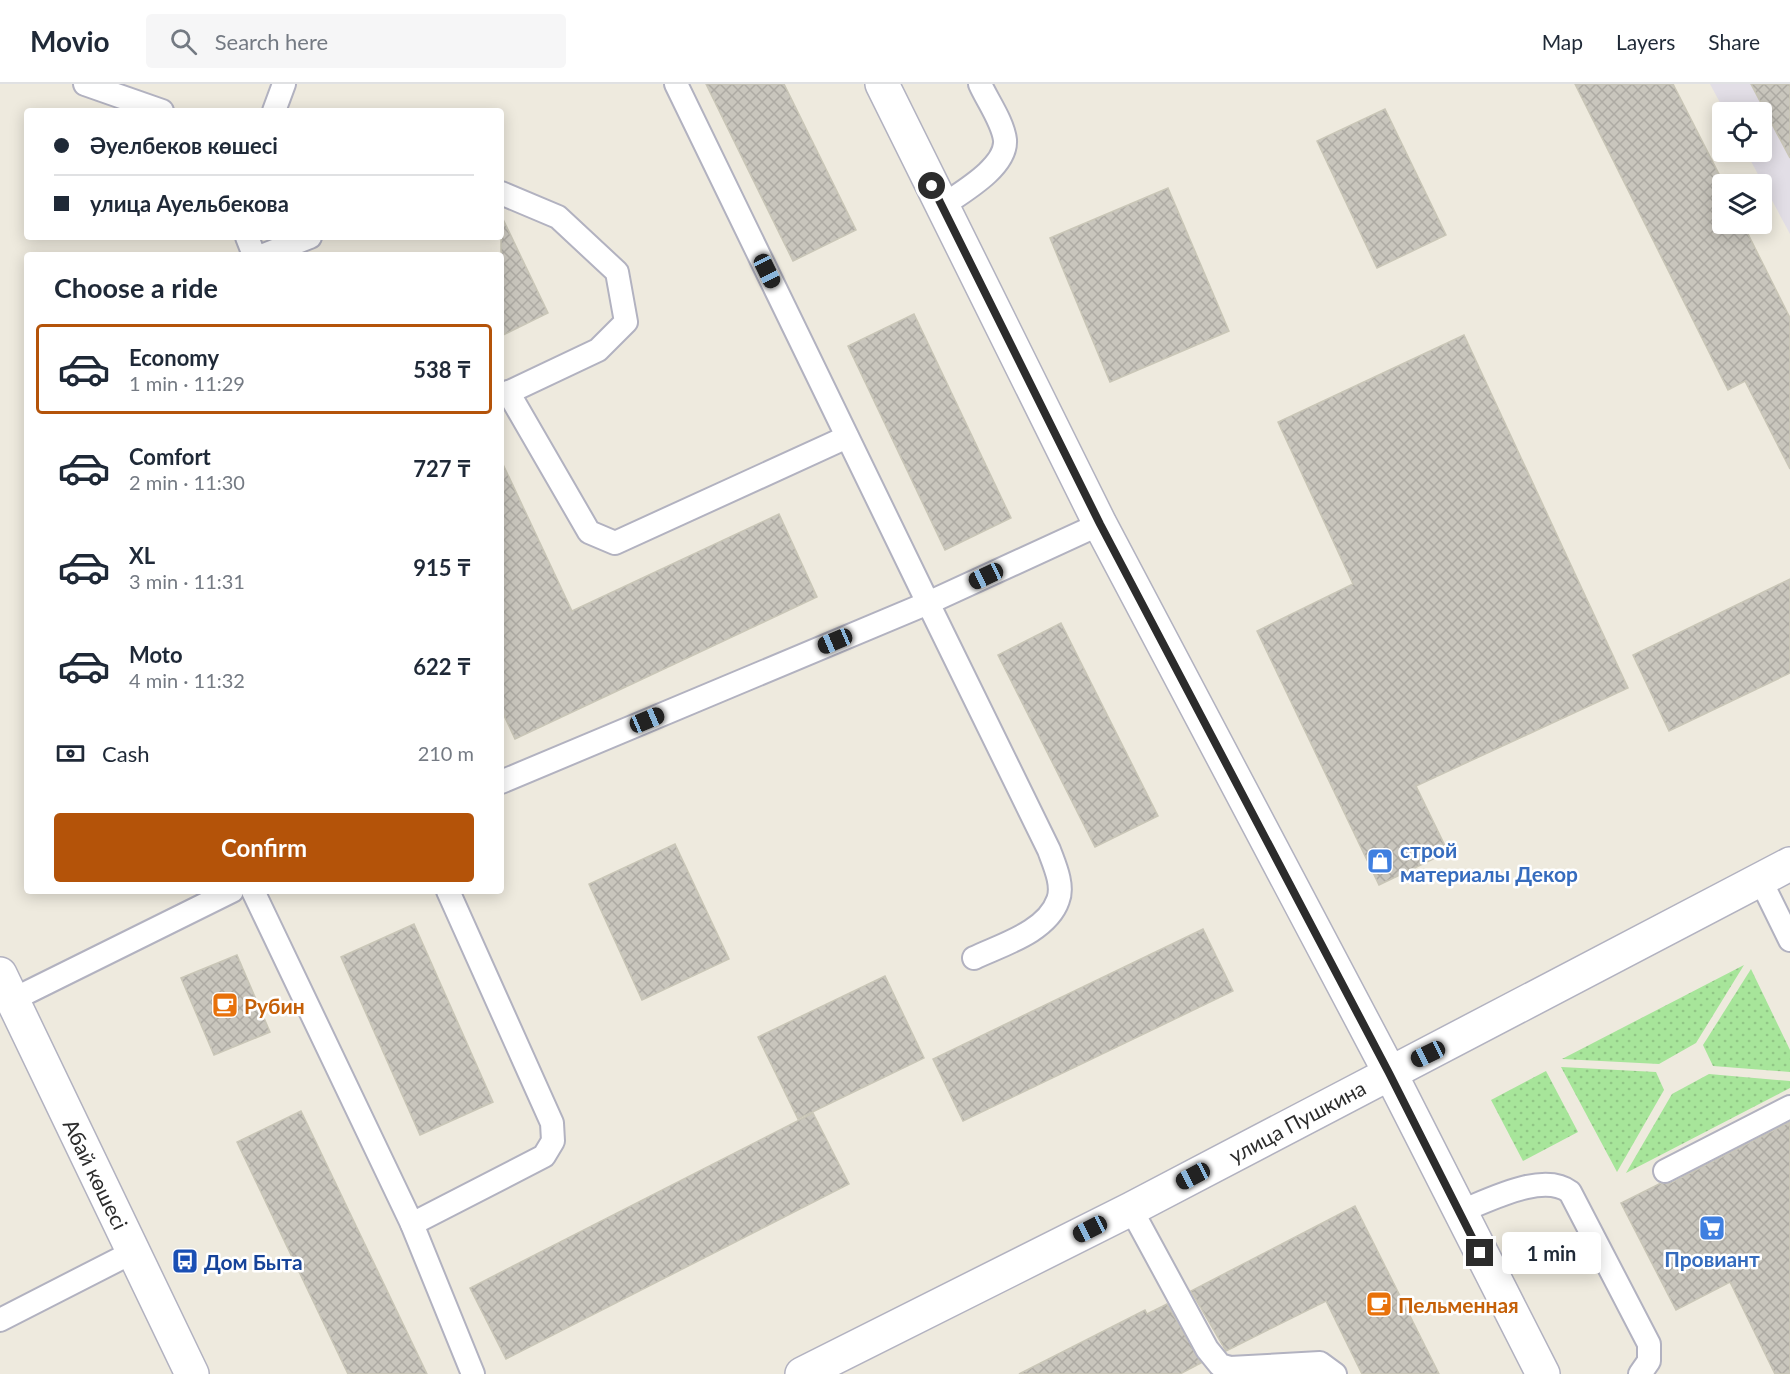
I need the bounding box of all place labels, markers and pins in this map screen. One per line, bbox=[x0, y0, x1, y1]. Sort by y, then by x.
place label: строй материалы Декор bbox=[1400, 837, 1578, 886]
shop icon: строй материалы Декор bbox=[1365, 846, 1395, 876]
cafe icon: Рубин bbox=[210, 990, 240, 1020]
place label: Рубин bbox=[244, 993, 305, 1018]
supermarket icon: Провиант bbox=[1697, 1213, 1727, 1243]
bus stop icon: Дом Быта bbox=[170, 1246, 200, 1276]
place label: Провиант bbox=[1664, 1246, 1760, 1271]
place label: Дом Быта bbox=[204, 1249, 303, 1274]
cafe icon: Пельменная bbox=[1364, 1289, 1394, 1319]
place label: Пельменная bbox=[1398, 1292, 1519, 1317]

